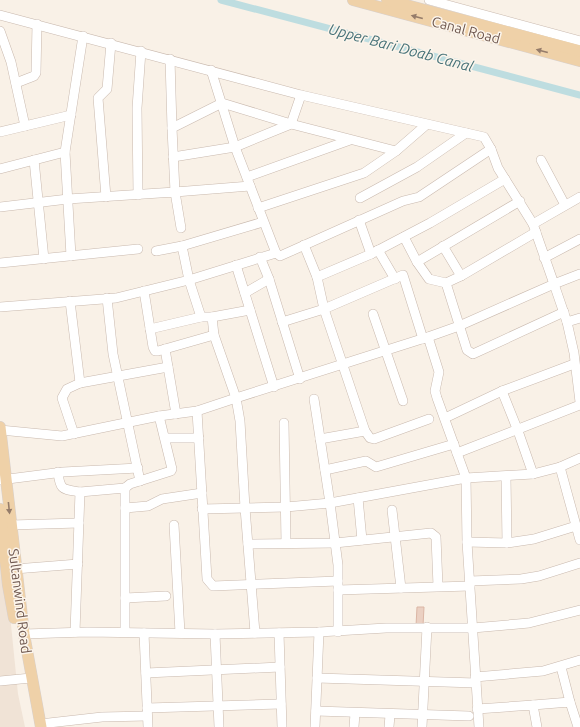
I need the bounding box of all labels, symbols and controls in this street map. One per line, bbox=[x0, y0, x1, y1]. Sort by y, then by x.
street label: Canal Road bbox=[430, 13, 502, 47]
one-way arrow bbox=[410, 14, 422, 20]
water label: Upper Bari Doab Canal bbox=[327, 20, 476, 75]
one-way arrow bbox=[536, 47, 549, 53]
one-way arrow bbox=[6, 502, 12, 514]
street label: Sultanwind Road bbox=[6, 548, 34, 654]

